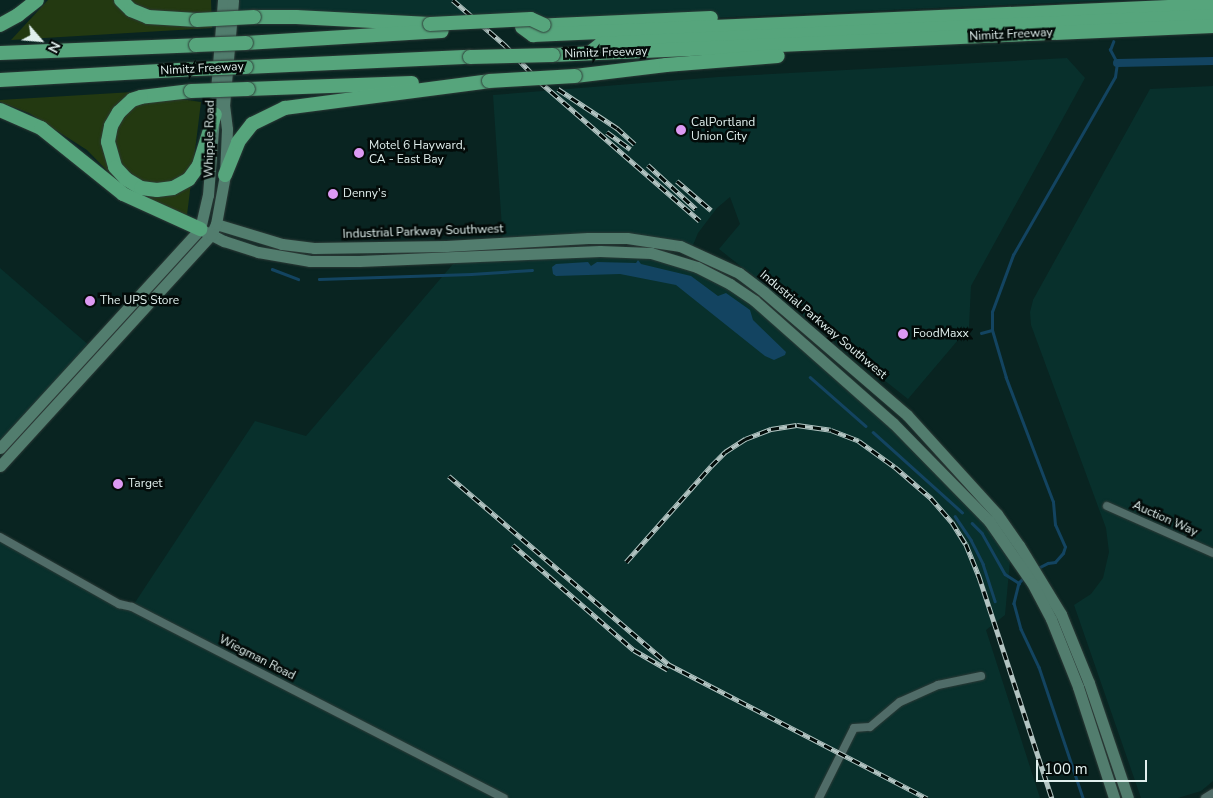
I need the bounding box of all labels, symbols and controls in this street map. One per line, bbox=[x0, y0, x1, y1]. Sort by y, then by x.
north arrow bbox=[15, 15, 65, 65]
street label: Nimitz Freeway bbox=[969, 26, 1053, 44]
text: N bbox=[43, 38, 65, 56]
street label: Nimitz Freeway bbox=[564, 44, 648, 62]
street label: Nimitz Freeway bbox=[160, 60, 244, 78]
street label: Whipple Road bbox=[202, 100, 218, 178]
place label: CalPortland Union City bbox=[691, 116, 755, 144]
marker: CalPortland Union City bbox=[675, 124, 687, 136]
place label: Motel 6 Hayward, CA - East Bay bbox=[369, 139, 465, 167]
marker: Motel 6 Hayward, CA - East Bay bbox=[353, 147, 365, 159]
place label: Denny's bbox=[343, 187, 386, 201]
marker: Denny's bbox=[327, 188, 339, 200]
street label: Industrial Parkway Southwest bbox=[342, 222, 504, 242]
street label: Industrial Parkway Southwest bbox=[757, 268, 889, 382]
place label: The UPS Store bbox=[100, 294, 179, 308]
marker: The UPS Store bbox=[84, 295, 96, 307]
place label: FoodMaxx bbox=[913, 327, 969, 341]
marker: FoodMaxx bbox=[897, 328, 909, 340]
place label: Target bbox=[128, 477, 162, 491]
marker: Target bbox=[112, 478, 124, 490]
street label: Auction Way bbox=[1130, 498, 1200, 540]
street label: Wiegman Road bbox=[216, 633, 298, 683]
scale bar bbox=[1038, 750, 1149, 782]
text: 100 m bbox=[1044, 759, 1088, 779]

